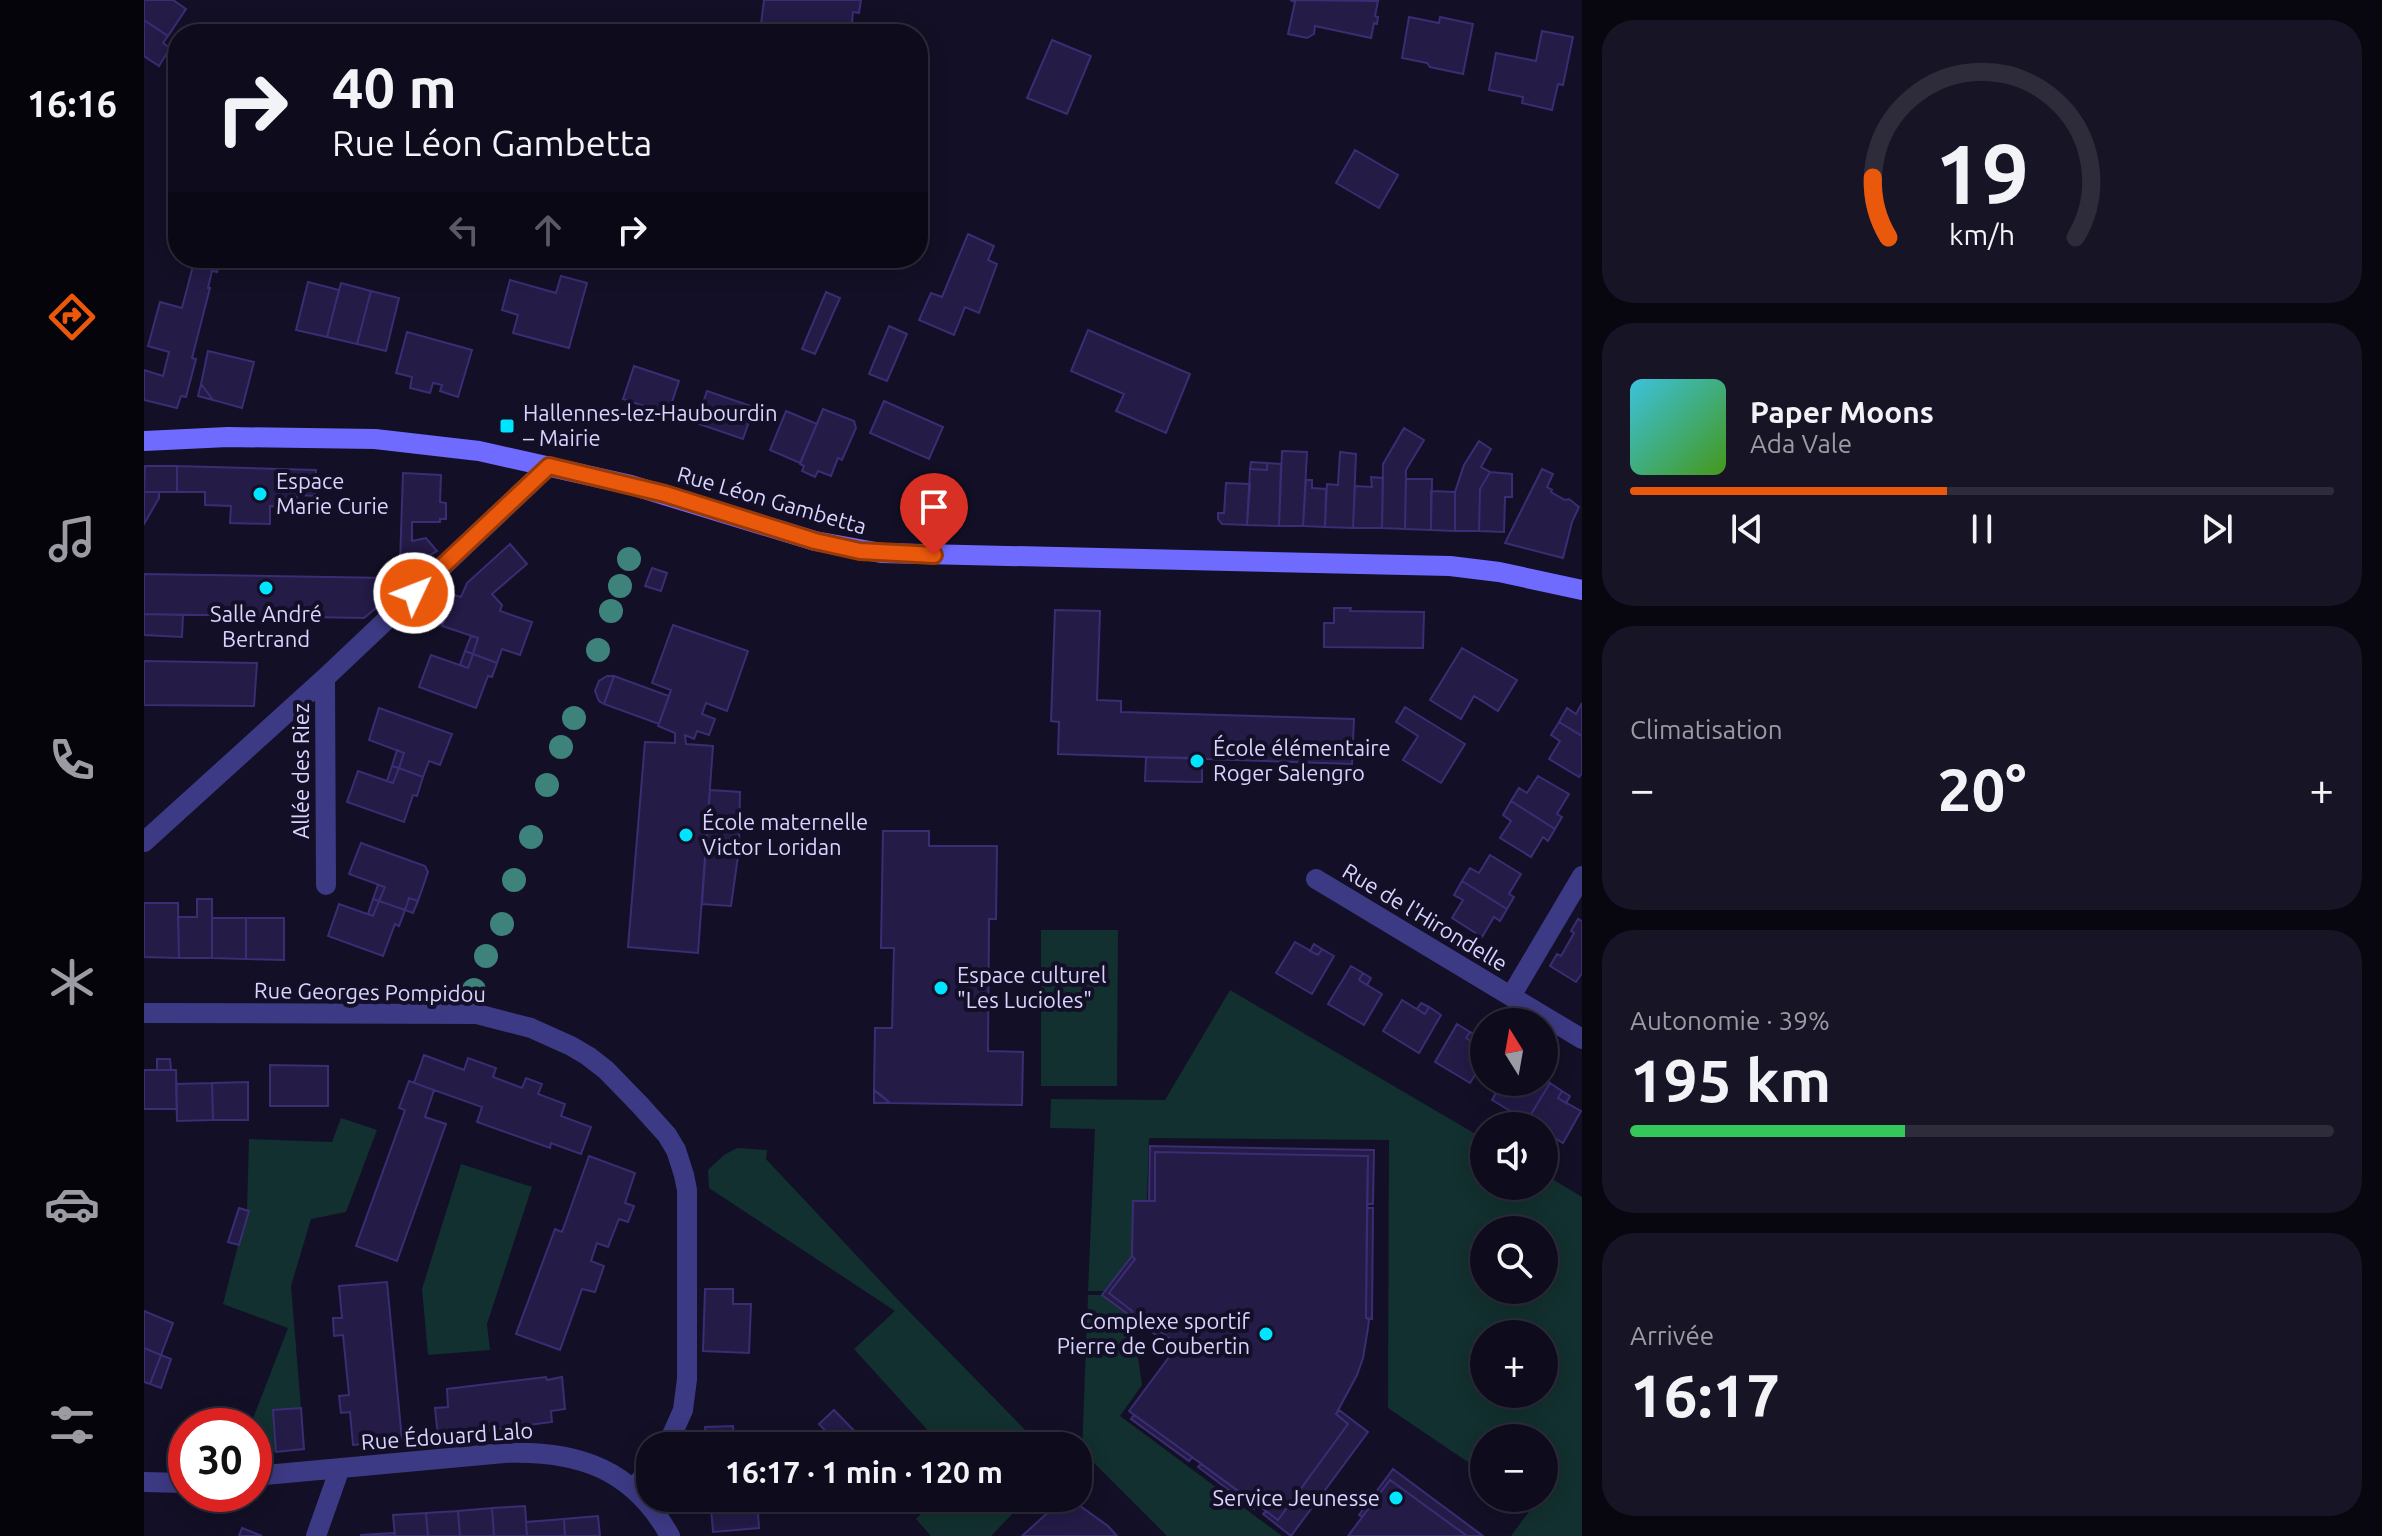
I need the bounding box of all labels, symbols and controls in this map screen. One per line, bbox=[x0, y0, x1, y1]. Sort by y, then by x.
icon: right bbox=[200, 56, 304, 160]
text: 40 m bbox=[332, 56, 457, 119]
text: 16:16 bbox=[27, 83, 117, 124]
text: Rue Léon Gambetta bbox=[332, 122, 652, 163]
text: 19 bbox=[1935, 125, 2029, 219]
icon: left bbox=[442, 208, 486, 252]
icon: ahead bbox=[526, 208, 570, 252]
icon: right bbox=[610, 208, 654, 252]
text: km/h bbox=[1949, 218, 2015, 250]
icon: directions bbox=[44, 289, 100, 345]
text: Paper Moons bbox=[1750, 395, 1934, 429]
place label: Hallennes-lez-Haubourdin – Mairie bbox=[522, 400, 777, 450]
marker: Hallennes-lez-Haubourdin – Mairie bbox=[498, 417, 516, 435]
text: Ada Vale bbox=[1750, 429, 1852, 458]
street label: Rue Léon Gambetta bbox=[675, 461, 870, 539]
place label: Espace Marie Curie bbox=[276, 468, 389, 518]
pin bbox=[900, 473, 968, 555]
marker: Espace Marie Curie bbox=[251, 485, 269, 503]
icon: arrive bbox=[912, 485, 956, 529]
icon: previous bbox=[1725, 507, 1769, 551]
icon: pause bbox=[1960, 507, 2004, 551]
icon: next bbox=[2195, 507, 2239, 551]
icon: music bbox=[44, 511, 100, 567]
position arrow bbox=[372, 551, 456, 635]
marker: Salle André Bertrand bbox=[257, 579, 275, 597]
place label: Salle André Bertrand bbox=[210, 601, 322, 651]
street label: Allée des Riez bbox=[288, 703, 313, 839]
text: Climatisation bbox=[1630, 715, 1783, 744]
icon: phone bbox=[44, 732, 100, 788]
place label: École élémentaire Roger Salengro bbox=[1213, 734, 1391, 785]
marker: École élémentaire Roger Salengro bbox=[1188, 752, 1206, 770]
text: 20° bbox=[1938, 755, 2026, 822]
text: − bbox=[1630, 764, 1655, 813]
text: + bbox=[2309, 764, 2334, 813]
place label: École maternelle Victor Loridan bbox=[702, 808, 868, 859]
marker: École maternelle Victor Loridan bbox=[677, 826, 695, 844]
street label: Rue de l'Hirondelle bbox=[1338, 858, 1512, 976]
icon: climate bbox=[44, 954, 100, 1010]
place label: Espace culturel "Les Lucioles" bbox=[957, 962, 1107, 1012]
street label: Rue Georges Pompidou bbox=[254, 977, 486, 1006]
marker: Espace culturel "Les Lucioles" bbox=[932, 979, 950, 997]
text: Autonomie · 39% bbox=[1630, 1006, 1830, 1035]
north arrow bbox=[1470, 1008, 1558, 1096]
map controls bbox=[1470, 1008, 1558, 1512]
text: 195 km bbox=[1630, 1046, 1831, 1113]
button: sound bbox=[1470, 1112, 1558, 1200]
icon: car bbox=[44, 1176, 100, 1232]
button: search bbox=[1470, 1216, 1558, 1304]
place label: Complexe sportif Pierre de Coubertin bbox=[1057, 1308, 1251, 1358]
button: + bbox=[1470, 1320, 1558, 1408]
text: Arrivée bbox=[1630, 1321, 1714, 1350]
marker: Complexe sportif Pierre de Coubertin bbox=[1257, 1325, 1275, 1343]
text: 16:17 bbox=[1630, 1361, 1780, 1428]
icon: filters bbox=[44, 1397, 100, 1453]
speed limit sign: 30 bbox=[168, 1408, 272, 1512]
street label: Rue Édouard Lalo bbox=[360, 1416, 534, 1454]
button: − bbox=[1470, 1424, 1558, 1512]
text: 16:17 · 1 min · 120 m bbox=[725, 1455, 1003, 1489]
place label: Service Jeunesse bbox=[1213, 1485, 1380, 1510]
marker: Service Jeunesse bbox=[1387, 1489, 1405, 1507]

